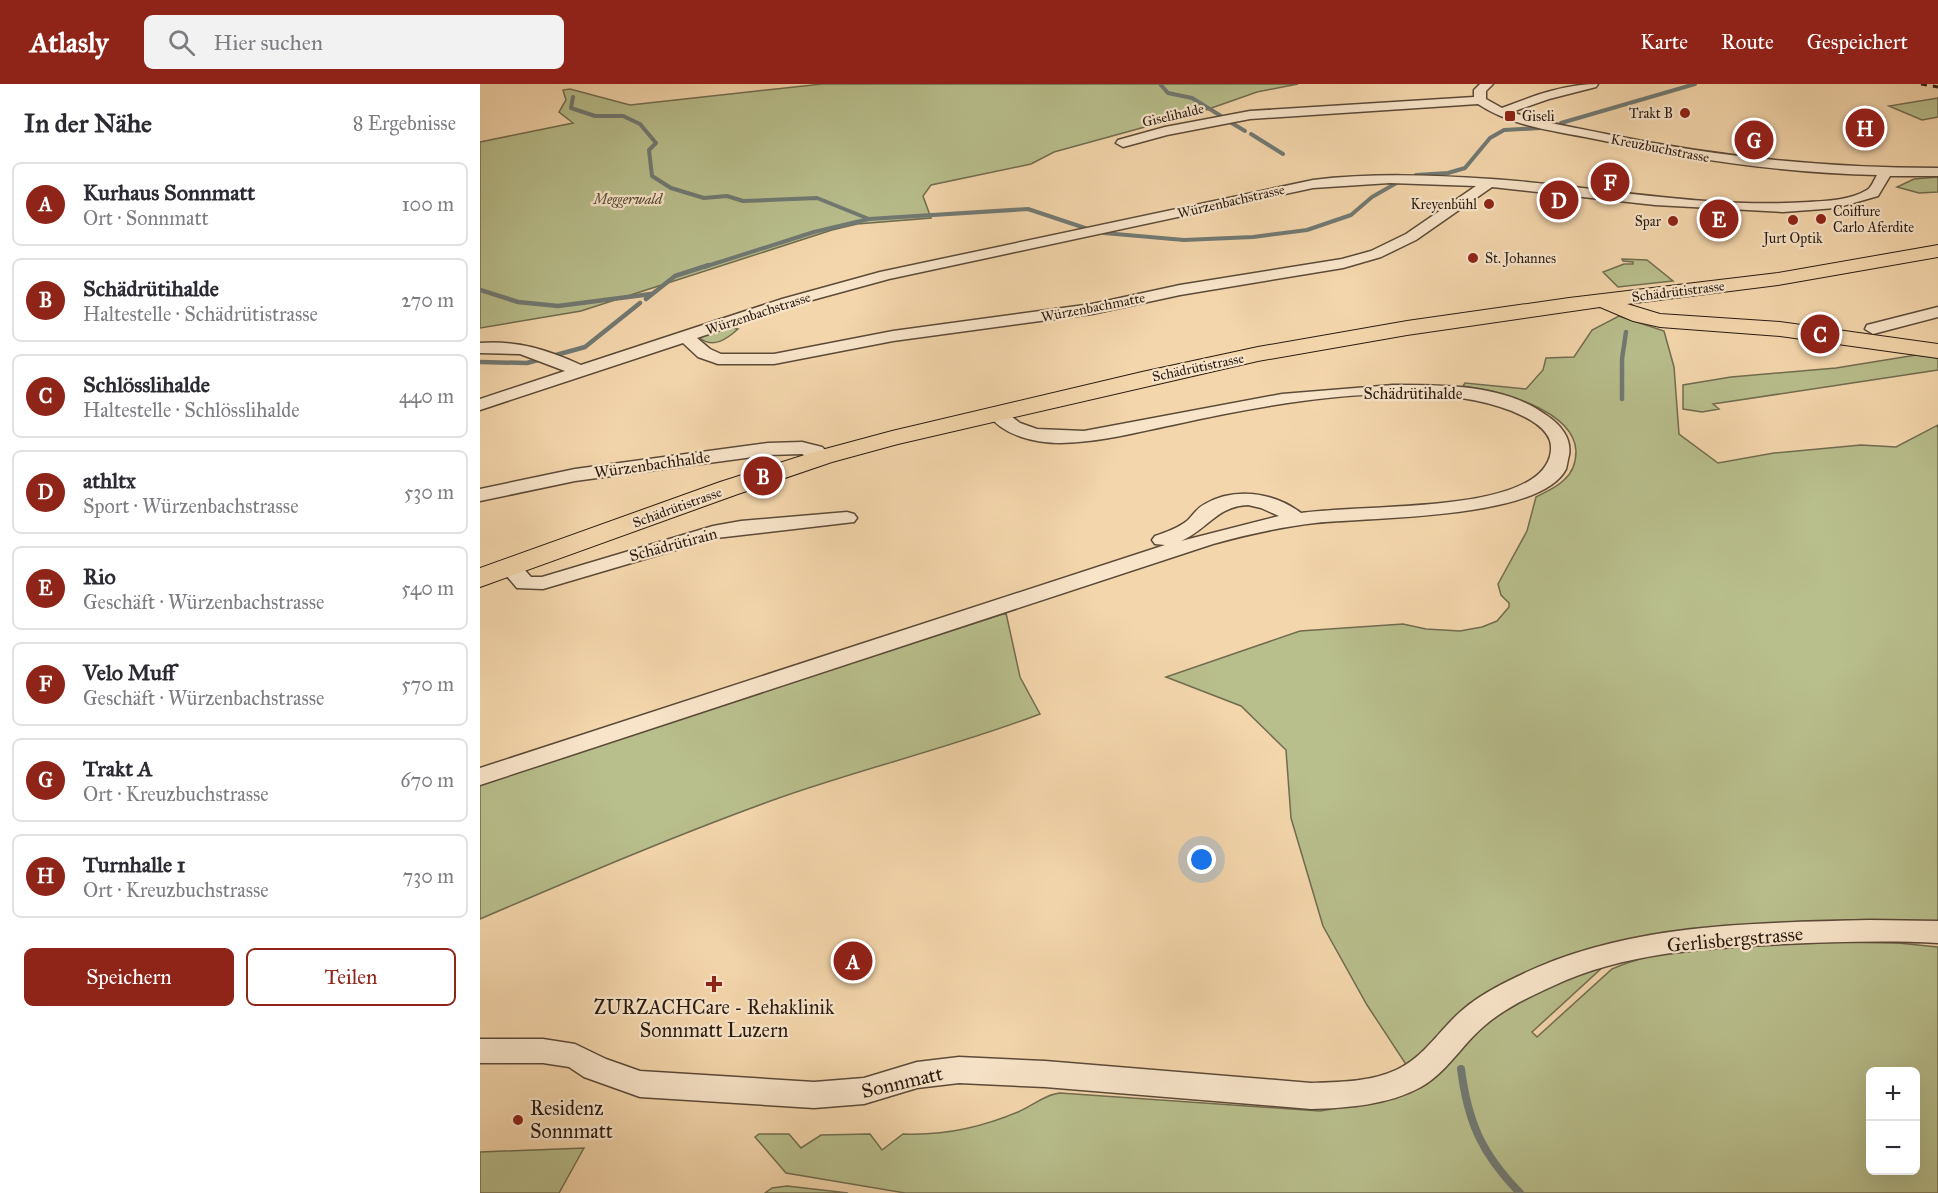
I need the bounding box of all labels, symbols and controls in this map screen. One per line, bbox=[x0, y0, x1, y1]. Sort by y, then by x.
search box bbox=[144, 15, 564, 69]
text: Atlasly bbox=[30, 25, 108, 60]
icon: search bbox=[165, 26, 198, 59]
text: Hier suchen bbox=[213, 29, 323, 56]
text: Karte bbox=[1640, 29, 1688, 55]
text: Route bbox=[1721, 29, 1774, 55]
text: Gespeichert bbox=[1807, 29, 1908, 55]
street label: Giselihalde bbox=[1141, 100, 1206, 131]
place label: Trakt B bbox=[1629, 105, 1673, 122]
marker: Trakt B bbox=[1678, 106, 1692, 120]
pin: H bbox=[1846, 106, 1884, 150]
text: In der Nähe bbox=[24, 107, 152, 139]
place label: Giseli bbox=[1522, 108, 1555, 125]
marker: Giseli bbox=[1503, 109, 1517, 123]
text: 8 Ergebnisse bbox=[353, 111, 456, 135]
pin: G bbox=[1734, 118, 1774, 162]
street label: Kreuzbuchstrasse bbox=[1609, 131, 1711, 166]
pin: F bbox=[1590, 160, 1630, 204]
pin: D bbox=[1540, 178, 1578, 222]
text: Kurhaus Sonnmatt bbox=[83, 179, 255, 206]
street label: Würzenbachstrasse bbox=[1176, 181, 1286, 222]
park label: Meggerwald bbox=[592, 191, 664, 208]
text: A bbox=[39, 192, 52, 216]
text: 100 m bbox=[402, 192, 454, 216]
place label: Kreyenbühl bbox=[1411, 196, 1477, 213]
pin: E bbox=[1700, 196, 1738, 242]
marker: Kreyenbühl bbox=[1482, 197, 1496, 211]
place label: Coiffure Carlo Aferdite bbox=[1833, 203, 1914, 236]
text: Ort · Sonnmatt bbox=[83, 206, 209, 230]
marker: Coiffure Carlo Aferdite bbox=[1814, 212, 1828, 226]
place label: Spar bbox=[1635, 213, 1662, 230]
marker: Jurt Optik bbox=[1786, 213, 1800, 227]
marker: Spar bbox=[1666, 214, 1680, 228]
place label: Jurt Optik bbox=[1761, 230, 1823, 248]
place label: St. Johannes bbox=[1485, 250, 1556, 268]
marker: St. Johannes bbox=[1466, 251, 1480, 265]
text: Schädrütihalde bbox=[83, 275, 219, 302]
street label: Schädrütistrasse bbox=[1631, 277, 1726, 306]
text: B bbox=[39, 288, 52, 312]
text: 270 m bbox=[401, 288, 454, 312]
street label: Würzenbachstrasse bbox=[704, 288, 813, 338]
street label: Würzenbachmatte bbox=[1040, 289, 1147, 326]
text: Haltestelle · Schädrütistrasse bbox=[83, 302, 318, 326]
pin: C bbox=[1800, 312, 1840, 356]
street label: Schädrütistrasse bbox=[1151, 349, 1246, 386]
text: Schlösslihalde bbox=[83, 371, 210, 398]
text: C bbox=[39, 384, 52, 408]
text: 440 m bbox=[399, 384, 454, 408]
street label: Schädrütihalde bbox=[1364, 384, 1463, 403]
text: Haltestelle · Schlösslihalde bbox=[83, 398, 300, 422]
street label: Würzenbachhalde bbox=[593, 447, 712, 482]
pin: B bbox=[744, 454, 782, 498]
text: athltx bbox=[83, 467, 136, 494]
text: D bbox=[38, 480, 53, 504]
text: 530 m bbox=[404, 480, 454, 504]
street label: Schädrütistrasse bbox=[630, 483, 724, 531]
text: Sport · Würzenbachstrasse bbox=[83, 494, 299, 518]
street label: Schädrütirain bbox=[627, 524, 719, 565]
text: Rio bbox=[83, 563, 116, 590]
text: E bbox=[38, 576, 53, 600]
text: 540 m bbox=[401, 576, 454, 600]
text: Geschäft · Würzenbachstrasse bbox=[83, 590, 324, 614]
text: Velo Muff bbox=[83, 659, 175, 686]
text: F bbox=[39, 672, 52, 696]
text: 570 m bbox=[401, 672, 454, 696]
text: Geschäft · Würzenbachstrasse bbox=[83, 686, 324, 710]
text: Trakt A bbox=[83, 755, 153, 782]
text: G bbox=[38, 768, 53, 792]
text: 670 m bbox=[400, 768, 454, 792]
text: Ort · Kreuzbuchstrasse bbox=[83, 782, 269, 806]
your location bbox=[1187, 845, 1216, 874]
text: Turnhalle 1 bbox=[83, 851, 186, 878]
text: H bbox=[37, 864, 54, 888]
text: 730 m bbox=[403, 864, 454, 888]
text: Ort · Kreuzbuchstrasse bbox=[83, 878, 269, 902]
street label: Gerlisbergstrasse bbox=[1666, 921, 1804, 958]
pin: A bbox=[834, 938, 872, 984]
button: Speichern bbox=[24, 948, 234, 1006]
button: Teilen bbox=[246, 948, 456, 1006]
marker: ZURZACHCare - Rehaklinik Sonnmatt Luzern bbox=[705, 975, 723, 993]
place label: ZURZACHCare - Rehaklinik Sonnmatt Luzern bbox=[594, 995, 835, 1042]
street label: Sonnmatt bbox=[859, 1061, 945, 1103]
map controls bbox=[1866, 1067, 1920, 1175]
button: + bbox=[1866, 1067, 1920, 1121]
place label: Residenz Sonnmatt bbox=[530, 1096, 613, 1143]
marker: Residenz Sonnmatt bbox=[511, 1113, 525, 1127]
button: − bbox=[1866, 1121, 1920, 1175]

